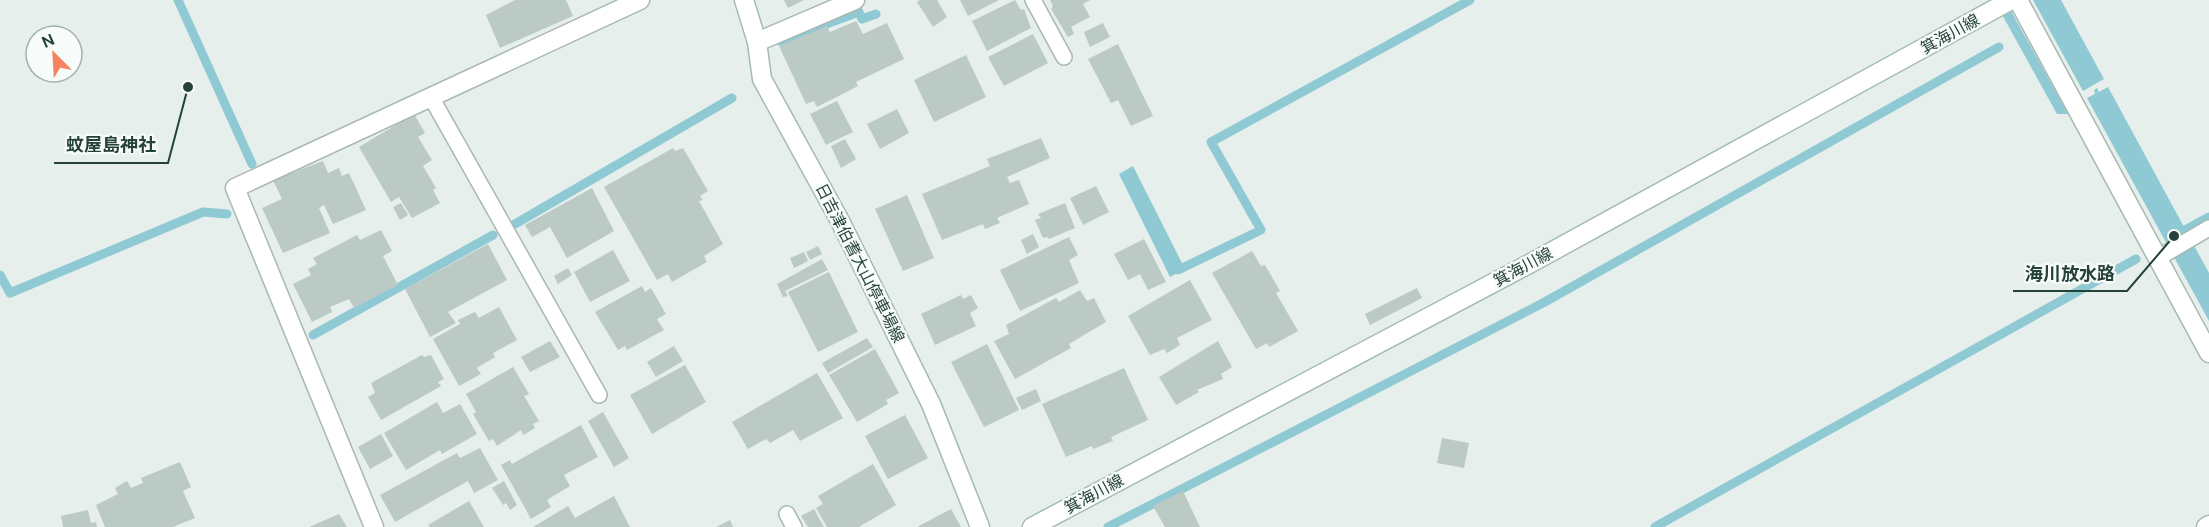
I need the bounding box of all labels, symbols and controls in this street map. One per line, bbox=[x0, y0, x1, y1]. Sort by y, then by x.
street label: 箕海川線 bbox=[1917, 9, 1983, 59]
north arrow bbox=[24, 24, 84, 84]
text: N bbox=[39, 29, 58, 53]
callout: 蚊屋島神社 bbox=[54, 127, 168, 163]
text: 蚊屋島神社 bbox=[66, 133, 156, 157]
street label: 日吉津伯耆大山停車場線 bbox=[811, 180, 909, 346]
street label: 箕海川線 bbox=[1490, 243, 1556, 291]
callout: 海川放水路 bbox=[2013, 255, 2127, 291]
text: 海川放水路 bbox=[2025, 262, 2115, 286]
street label: 箕海川線 bbox=[1061, 470, 1127, 518]

